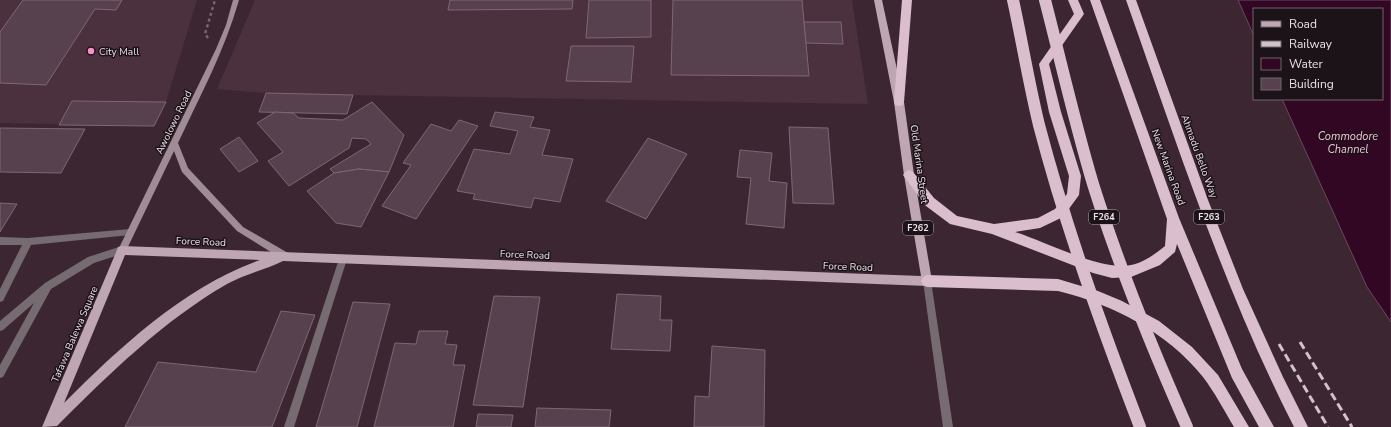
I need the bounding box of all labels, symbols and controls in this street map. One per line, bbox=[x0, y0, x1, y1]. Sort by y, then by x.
legend bbox=[1253, 8, 1383, 100]
text: Road bbox=[1289, 16, 1317, 32]
text: Railway bbox=[1289, 36, 1333, 52]
place label: City Mall bbox=[99, 45, 139, 59]
marker: City Mall bbox=[86, 46, 96, 56]
text: Water bbox=[1289, 56, 1323, 72]
text: Building bbox=[1289, 76, 1334, 92]
street label: Awolowo Road bbox=[152, 88, 195, 157]
street label: Ahmadu Bello Way bbox=[1177, 113, 1221, 201]
street label: Old Marina Street bbox=[907, 124, 932, 205]
street label: New Marina Road bbox=[1148, 127, 1188, 208]
water label: Commodore Channel bbox=[1318, 129, 1378, 157]
road number: F264 bbox=[1089, 210, 1119, 224]
road number: F263 bbox=[1194, 210, 1224, 224]
road number: F262 bbox=[903, 221, 933, 235]
street label: Force Road bbox=[176, 234, 226, 250]
street label: Force Road bbox=[500, 247, 550, 263]
street label: Force Road bbox=[823, 259, 873, 275]
street label: Tafawa Balewa Square bbox=[48, 284, 102, 385]

